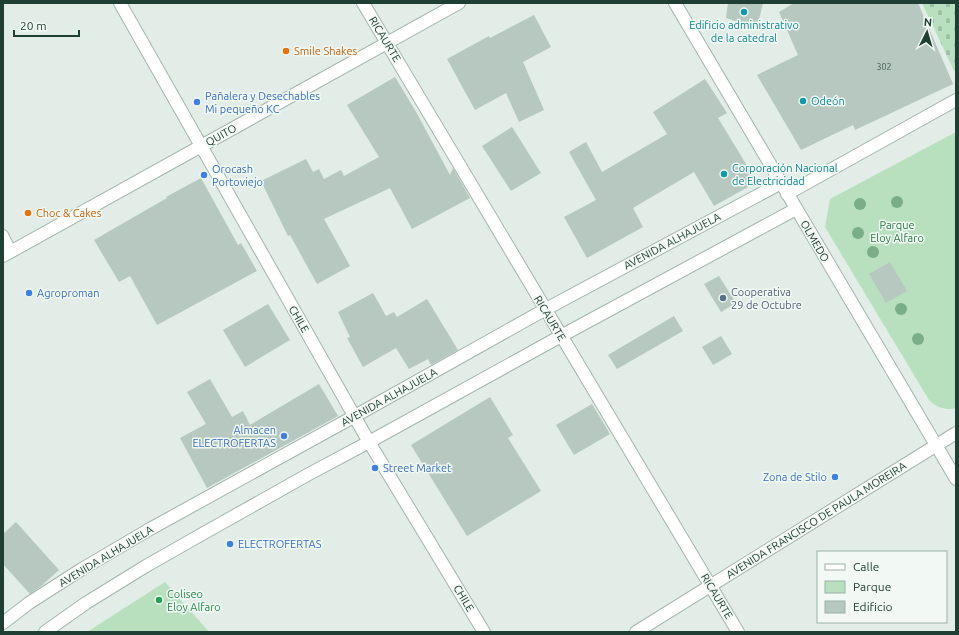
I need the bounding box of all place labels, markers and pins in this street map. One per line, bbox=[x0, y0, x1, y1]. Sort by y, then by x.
marker: Edificio administrativo de la catedral bbox=[739, 7, 749, 17]
place label: Edificio administrativo de la catedral bbox=[689, 19, 799, 44]
place label: Smile Shakes bbox=[294, 45, 358, 57]
marker: Smile Shakes bbox=[281, 46, 291, 56]
place label: Pañalera y Desechables Mi pequeño KC bbox=[205, 90, 320, 115]
place label: Odeón bbox=[811, 95, 845, 107]
marker: Odeón bbox=[798, 96, 808, 106]
marker: Pañalera y Desechables Mi pequeño KC bbox=[192, 97, 202, 107]
place label: Corporación Nacional de Electricidad bbox=[732, 162, 838, 187]
place label: Orocash Portoviejo bbox=[212, 163, 263, 188]
marker: Corporación Nacional de Electricidad bbox=[719, 169, 729, 179]
marker: Orocash Portoviejo bbox=[199, 170, 209, 180]
place label: Choc & Cakes bbox=[36, 207, 102, 219]
marker: Choc & Cakes bbox=[23, 208, 33, 218]
place label: Cooperativa 29 de Octubre bbox=[731, 286, 802, 311]
place label: Agroproman bbox=[37, 287, 100, 299]
marker: Agroproman bbox=[24, 288, 34, 298]
marker: Cooperativa 29 de Octubre bbox=[718, 293, 728, 303]
place label: Almacen ELECTROFERTAS bbox=[192, 424, 276, 449]
marker: Almacen ELECTROFERTAS bbox=[279, 431, 289, 441]
place label: Street Market bbox=[383, 462, 452, 474]
marker: Street Market bbox=[370, 463, 380, 473]
place label: Zona de Stilo bbox=[763, 471, 827, 483]
marker: Zona de Stilo bbox=[830, 472, 840, 482]
place label: ELECTROFERTAS bbox=[238, 538, 322, 550]
marker: ELECTROFERTAS bbox=[225, 539, 235, 549]
place label: Coliseo Eloy Alfaro bbox=[167, 588, 221, 613]
marker: Coliseo Eloy Alfaro bbox=[154, 595, 164, 605]

